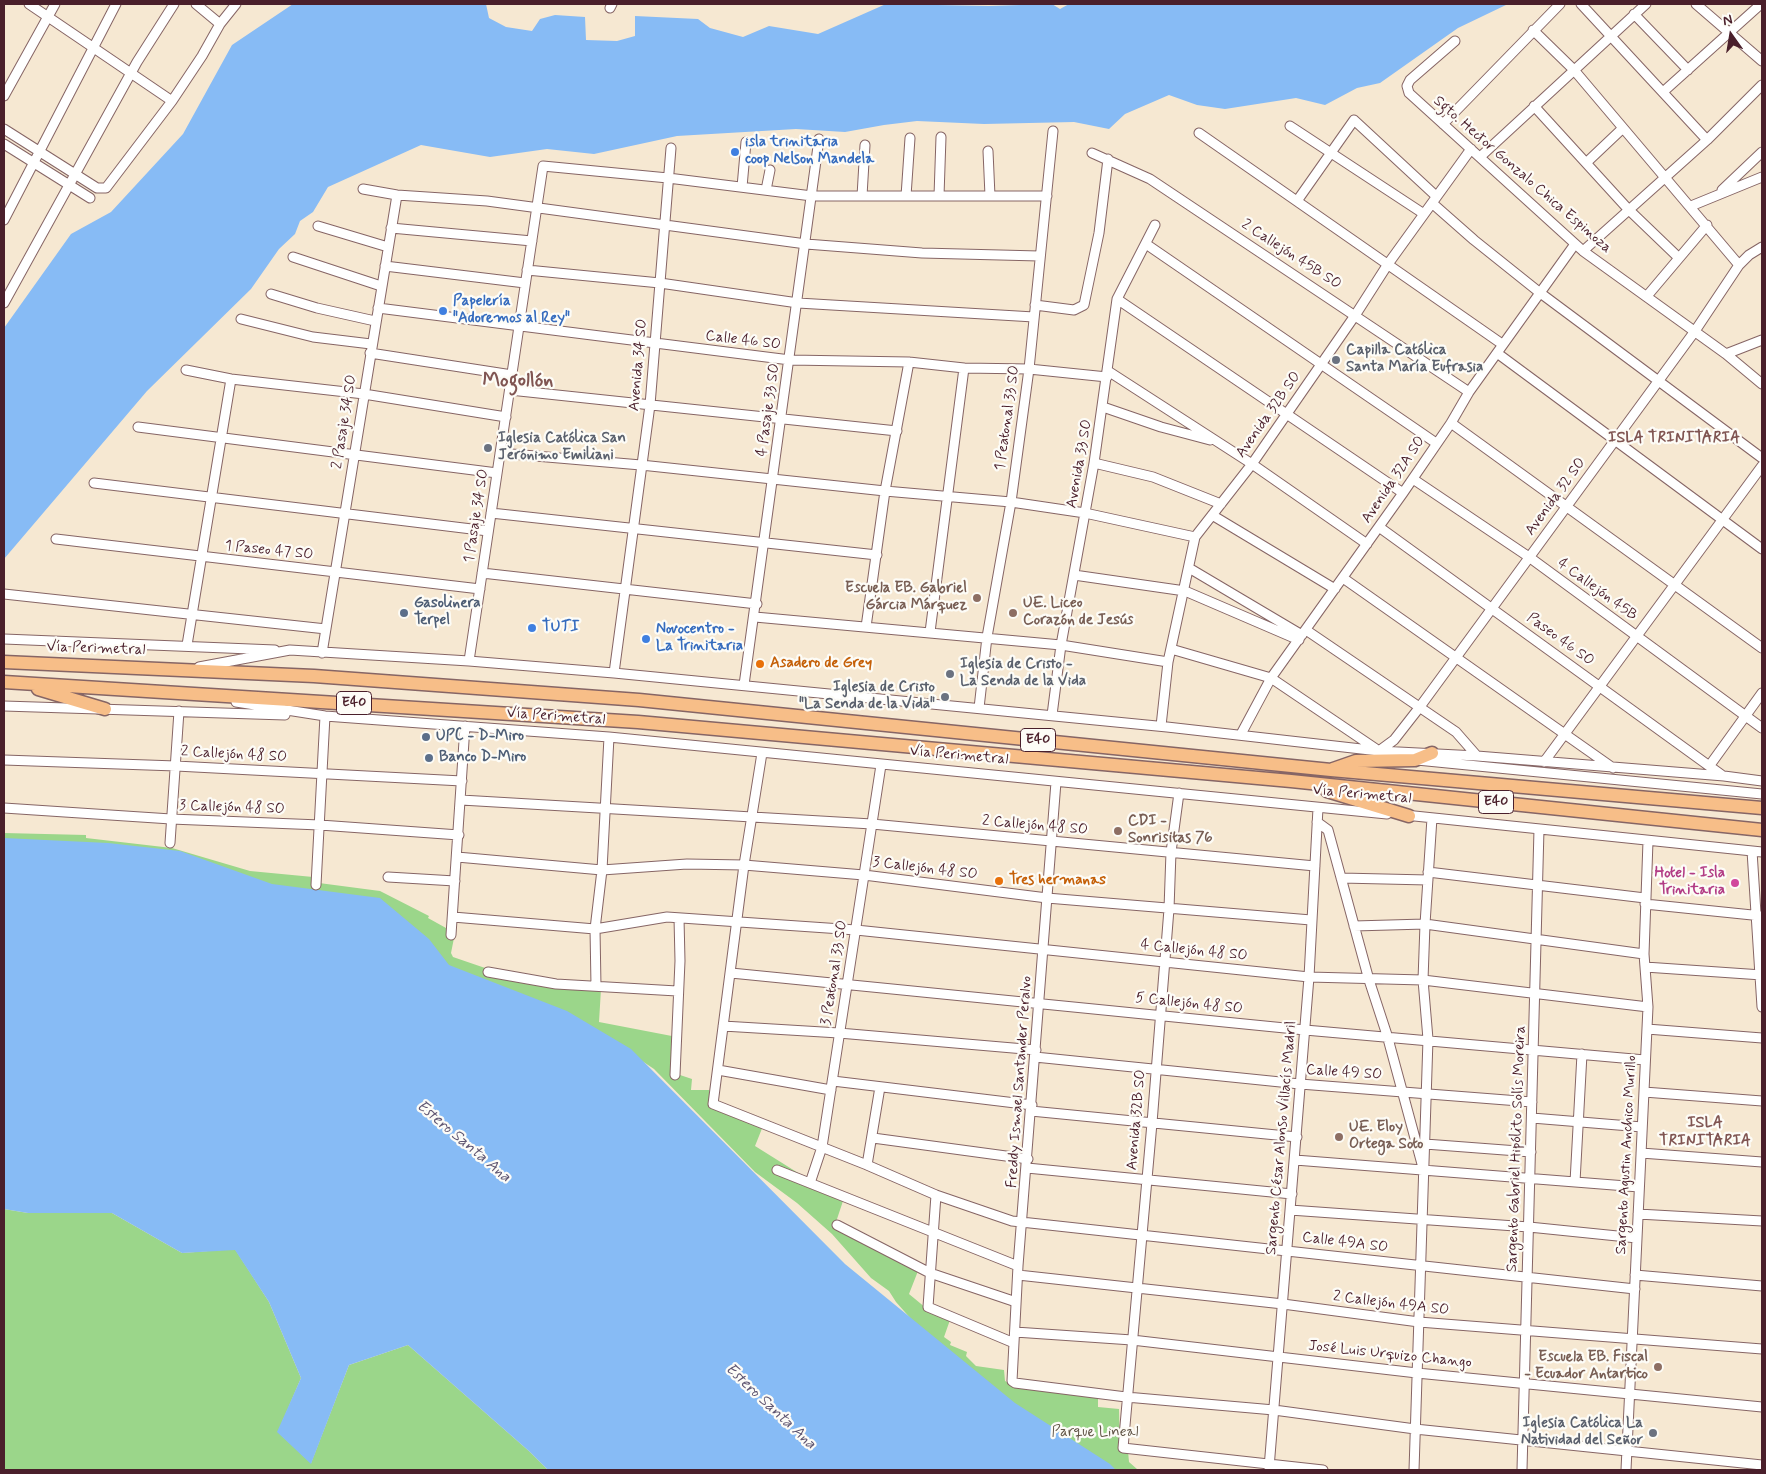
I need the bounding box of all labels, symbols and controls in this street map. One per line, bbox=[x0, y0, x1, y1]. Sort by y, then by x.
north arrow bbox=[1706, 10, 1756, 60]
text: N bbox=[1721, 11, 1734, 30]
street label: Sgto. Hector Gonzalo Chica Espinoza bbox=[1429, 93, 1615, 257]
place label: isla trinitaria coop Nelson Mandela bbox=[745, 134, 874, 169]
marker: isla trinitaria coop Nelson Mandela bbox=[729, 146, 741, 158]
street label: 2 Callejón 45B SO bbox=[1238, 216, 1344, 294]
place label: Papelería "Adoremos al Rey" bbox=[453, 293, 570, 328]
marker: Papelería "Adoremos al Rey" bbox=[437, 305, 449, 317]
street label: Avenida 34 SO bbox=[626, 318, 652, 412]
street label: Calle 46 SO bbox=[704, 327, 782, 355]
place label: Capilla Católica Santa María Eufrasia bbox=[1346, 342, 1483, 377]
marker: Capilla Católica Santa María Eufrasia bbox=[1330, 354, 1342, 366]
street label: 4 Pasaje 33 SO bbox=[754, 362, 784, 458]
street label: 1 Peatonal 33 SO bbox=[992, 364, 1024, 472]
street label: Avenida 32B SO bbox=[1233, 368, 1305, 462]
district label: Mogollón bbox=[483, 370, 553, 394]
street label: 2 Pasaje 34 SO bbox=[329, 374, 361, 470]
street label: Avenida 33 SO bbox=[1063, 418, 1097, 510]
district label: ISLA TRINITARIA bbox=[1608, 429, 1740, 449]
place label: Iglesia Católica San Jerónimo Emiliani bbox=[498, 430, 626, 465]
street label: Avenida 32A SO bbox=[1358, 433, 1430, 527]
marker: Iglesia Católica San Jerónimo Emiliani bbox=[482, 442, 494, 454]
street label: Avenida 32 SO bbox=[1522, 455, 1590, 539]
street label: 1 Pasaje 34 SO bbox=[461, 468, 493, 564]
street label: 1 Paseo 47 SO bbox=[224, 537, 314, 565]
street label: 4 Callejón 45B bbox=[1554, 555, 1640, 625]
place label: Escuela EB. Gabriel Gárcia Márquez bbox=[845, 580, 967, 615]
marker: Escuela EB. Gabriel Gárcia Márquez bbox=[971, 592, 983, 604]
place label: Gasolinera Terpel bbox=[414, 595, 481, 630]
place label: UE. Liceo Corazón de Jesús bbox=[1023, 595, 1133, 630]
marker: Gasolinera Terpel bbox=[398, 607, 410, 619]
marker: UE. Liceo Corazón de Jesús bbox=[1007, 607, 1019, 619]
street label: Paseo 46 SO bbox=[1523, 609, 1597, 671]
place label: TUTI bbox=[542, 619, 579, 637]
place label: Novocentro - La Trinitaria bbox=[656, 621, 743, 656]
marker: TUTI bbox=[526, 622, 538, 634]
marker: Novocentro - La Trinitaria bbox=[640, 633, 652, 645]
street label: Vía Perimetral bbox=[46, 638, 146, 660]
place label: Asadero de Grey bbox=[770, 655, 872, 673]
place label: Iglesia de Cristo - La Senda de la Vida bbox=[960, 656, 1086, 691]
marker: Asadero de Grey bbox=[754, 658, 766, 670]
marker: Iglesia de Cristo - La Senda de la Vida bbox=[944, 668, 956, 680]
place label: Iglesia de Cristo "La Senda de la Vida" bbox=[799, 679, 935, 714]
road number: E40 bbox=[336, 691, 372, 714]
marker: Iglesia de Cristo "La Senda de la Vida" bbox=[939, 691, 951, 703]
street label: Vía Perimetral bbox=[506, 705, 606, 729]
place label: UPC - D-Miro bbox=[436, 728, 524, 746]
road number: E40 bbox=[1020, 728, 1056, 752]
marker: UPC - D-Miro bbox=[420, 731, 432, 743]
street label: 2 Callejón 48 SO bbox=[181, 743, 287, 767]
street label: Vía Perimetral bbox=[909, 743, 1009, 769]
place label: Banco D-Miro bbox=[439, 749, 526, 767]
marker: Banco D-Miro bbox=[423, 752, 435, 764]
street label: Vía Perimetral bbox=[1312, 782, 1412, 808]
road number: E40 bbox=[1478, 790, 1514, 814]
street label: 3 Callejón 48 SO bbox=[179, 797, 285, 819]
street label: 2 Callejón 48 SO bbox=[981, 812, 1089, 840]
place label: CDI - Sonrisitas 76 bbox=[1128, 813, 1213, 848]
marker: CDI - Sonrisitas 76 bbox=[1112, 825, 1124, 837]
street label: 3 Callejón 48 SO bbox=[871, 854, 979, 884]
place label: Hotel - Isla Trinitaria bbox=[1655, 865, 1725, 900]
place label: Tres hermanas bbox=[1009, 872, 1106, 890]
marker: Tres hermanas bbox=[993, 875, 1005, 887]
marker: Hotel - Isla Trinitaria bbox=[1729, 877, 1741, 889]
street label: 3 Peatonal 33 SO bbox=[818, 919, 852, 1027]
street label: 4 Callejón 48 SO bbox=[1140, 936, 1248, 966]
street label: Freddy Ismael Santander Peralvo bbox=[1004, 975, 1036, 1189]
street label: 5 Callejón 48 SO bbox=[1134, 989, 1244, 1019]
street label: Sargento César Alonso Villacís Madril bbox=[1263, 1020, 1301, 1256]
street label: Sargento Gabriel Hipólito Solís Moreira bbox=[1504, 1025, 1530, 1273]
street label: Sargento Agustin Anchico Murillo bbox=[1613, 1055, 1641, 1255]
street label: Calle 49 SO bbox=[1305, 1061, 1383, 1085]
street label: Avenida 32B SO bbox=[1124, 1069, 1150, 1171]
water label: Estero Santa Ana bbox=[412, 1097, 514, 1187]
district label: ISLA TRINITARIA bbox=[1659, 1114, 1751, 1152]
place label: UE. Eloy Ortega Soto bbox=[1349, 1119, 1423, 1154]
marker: UE. Eloy Ortega Soto bbox=[1333, 1131, 1345, 1143]
street label: Calle 49A SO bbox=[1301, 1229, 1389, 1257]
street label: 2 Callejón 49A SO bbox=[1332, 1288, 1450, 1320]
street label: José Luis Urquizo Chango bbox=[1307, 1337, 1473, 1373]
place label: Escuela EB. Fiscal - Ecuador Antartico bbox=[1524, 1349, 1648, 1384]
water label: Estero Santa Ana bbox=[721, 1360, 819, 1454]
marker: Escuela EB. Fiscal - Ecuador Antartico bbox=[1652, 1361, 1664, 1373]
place label: Iglesia Católica La Natividad del Señor bbox=[1521, 1415, 1643, 1450]
park label: Parque Lineal bbox=[1051, 1424, 1139, 1442]
marker: Iglesia Católica La Natividad del Señor bbox=[1647, 1427, 1659, 1439]

